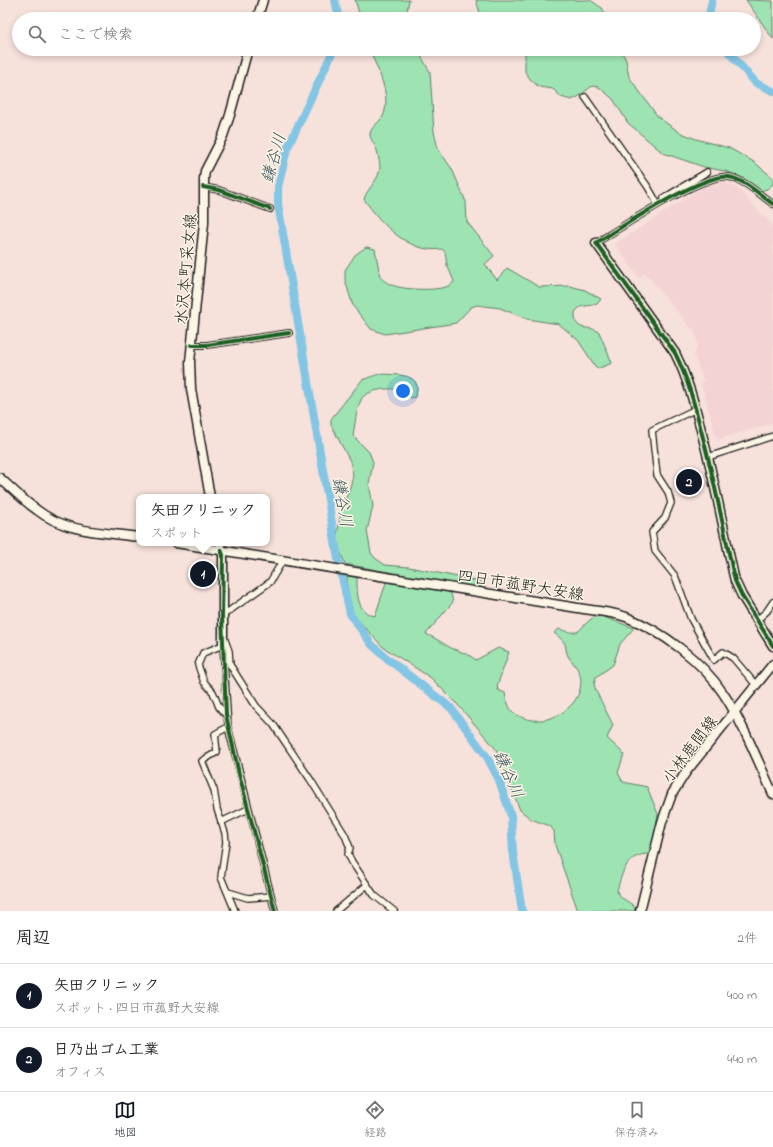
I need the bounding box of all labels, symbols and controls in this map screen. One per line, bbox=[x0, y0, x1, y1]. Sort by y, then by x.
search box bbox=[12, 12, 761, 56]
icon: search bbox=[26, 23, 48, 45]
text: ここで検索 bbox=[58, 24, 133, 46]
water label: 鎌谷川 bbox=[255, 130, 293, 186]
street label: 水沢本町采女線 bbox=[170, 212, 204, 326]
your location bbox=[393, 381, 413, 401]
pin: 2 bbox=[676, 467, 702, 497]
water label: 鎌谷川 bbox=[325, 475, 358, 530]
popup bbox=[136, 494, 270, 546]
text: 矢田クリニック bbox=[150, 500, 256, 522]
text: スポット bbox=[150, 524, 203, 543]
pin: 1 bbox=[190, 559, 216, 589]
street label: 四日市菰野大安線 bbox=[456, 564, 586, 608]
street label: 小林鹿間線 bbox=[657, 711, 724, 789]
water label: 鎌谷川 bbox=[486, 746, 529, 803]
text: 周辺 bbox=[16, 926, 50, 951]
text: 2件 bbox=[738, 929, 757, 948]
text: 矢田クリニック bbox=[54, 975, 159, 997]
text: 1 bbox=[27, 986, 31, 1005]
text: 400 m bbox=[727, 986, 757, 1005]
text: スポット · 四日市菰野大安線 bbox=[54, 999, 219, 1018]
text: 日乃出ゴム工業 bbox=[54, 1039, 159, 1061]
text: 2 bbox=[26, 1050, 32, 1069]
text: 440 m bbox=[727, 1050, 757, 1069]
text: オフィス bbox=[54, 1063, 106, 1082]
tab: 地図 bbox=[114, 1099, 136, 1141]
tab: 経路 bbox=[364, 1099, 386, 1141]
tab: 保存済み bbox=[615, 1099, 659, 1141]

